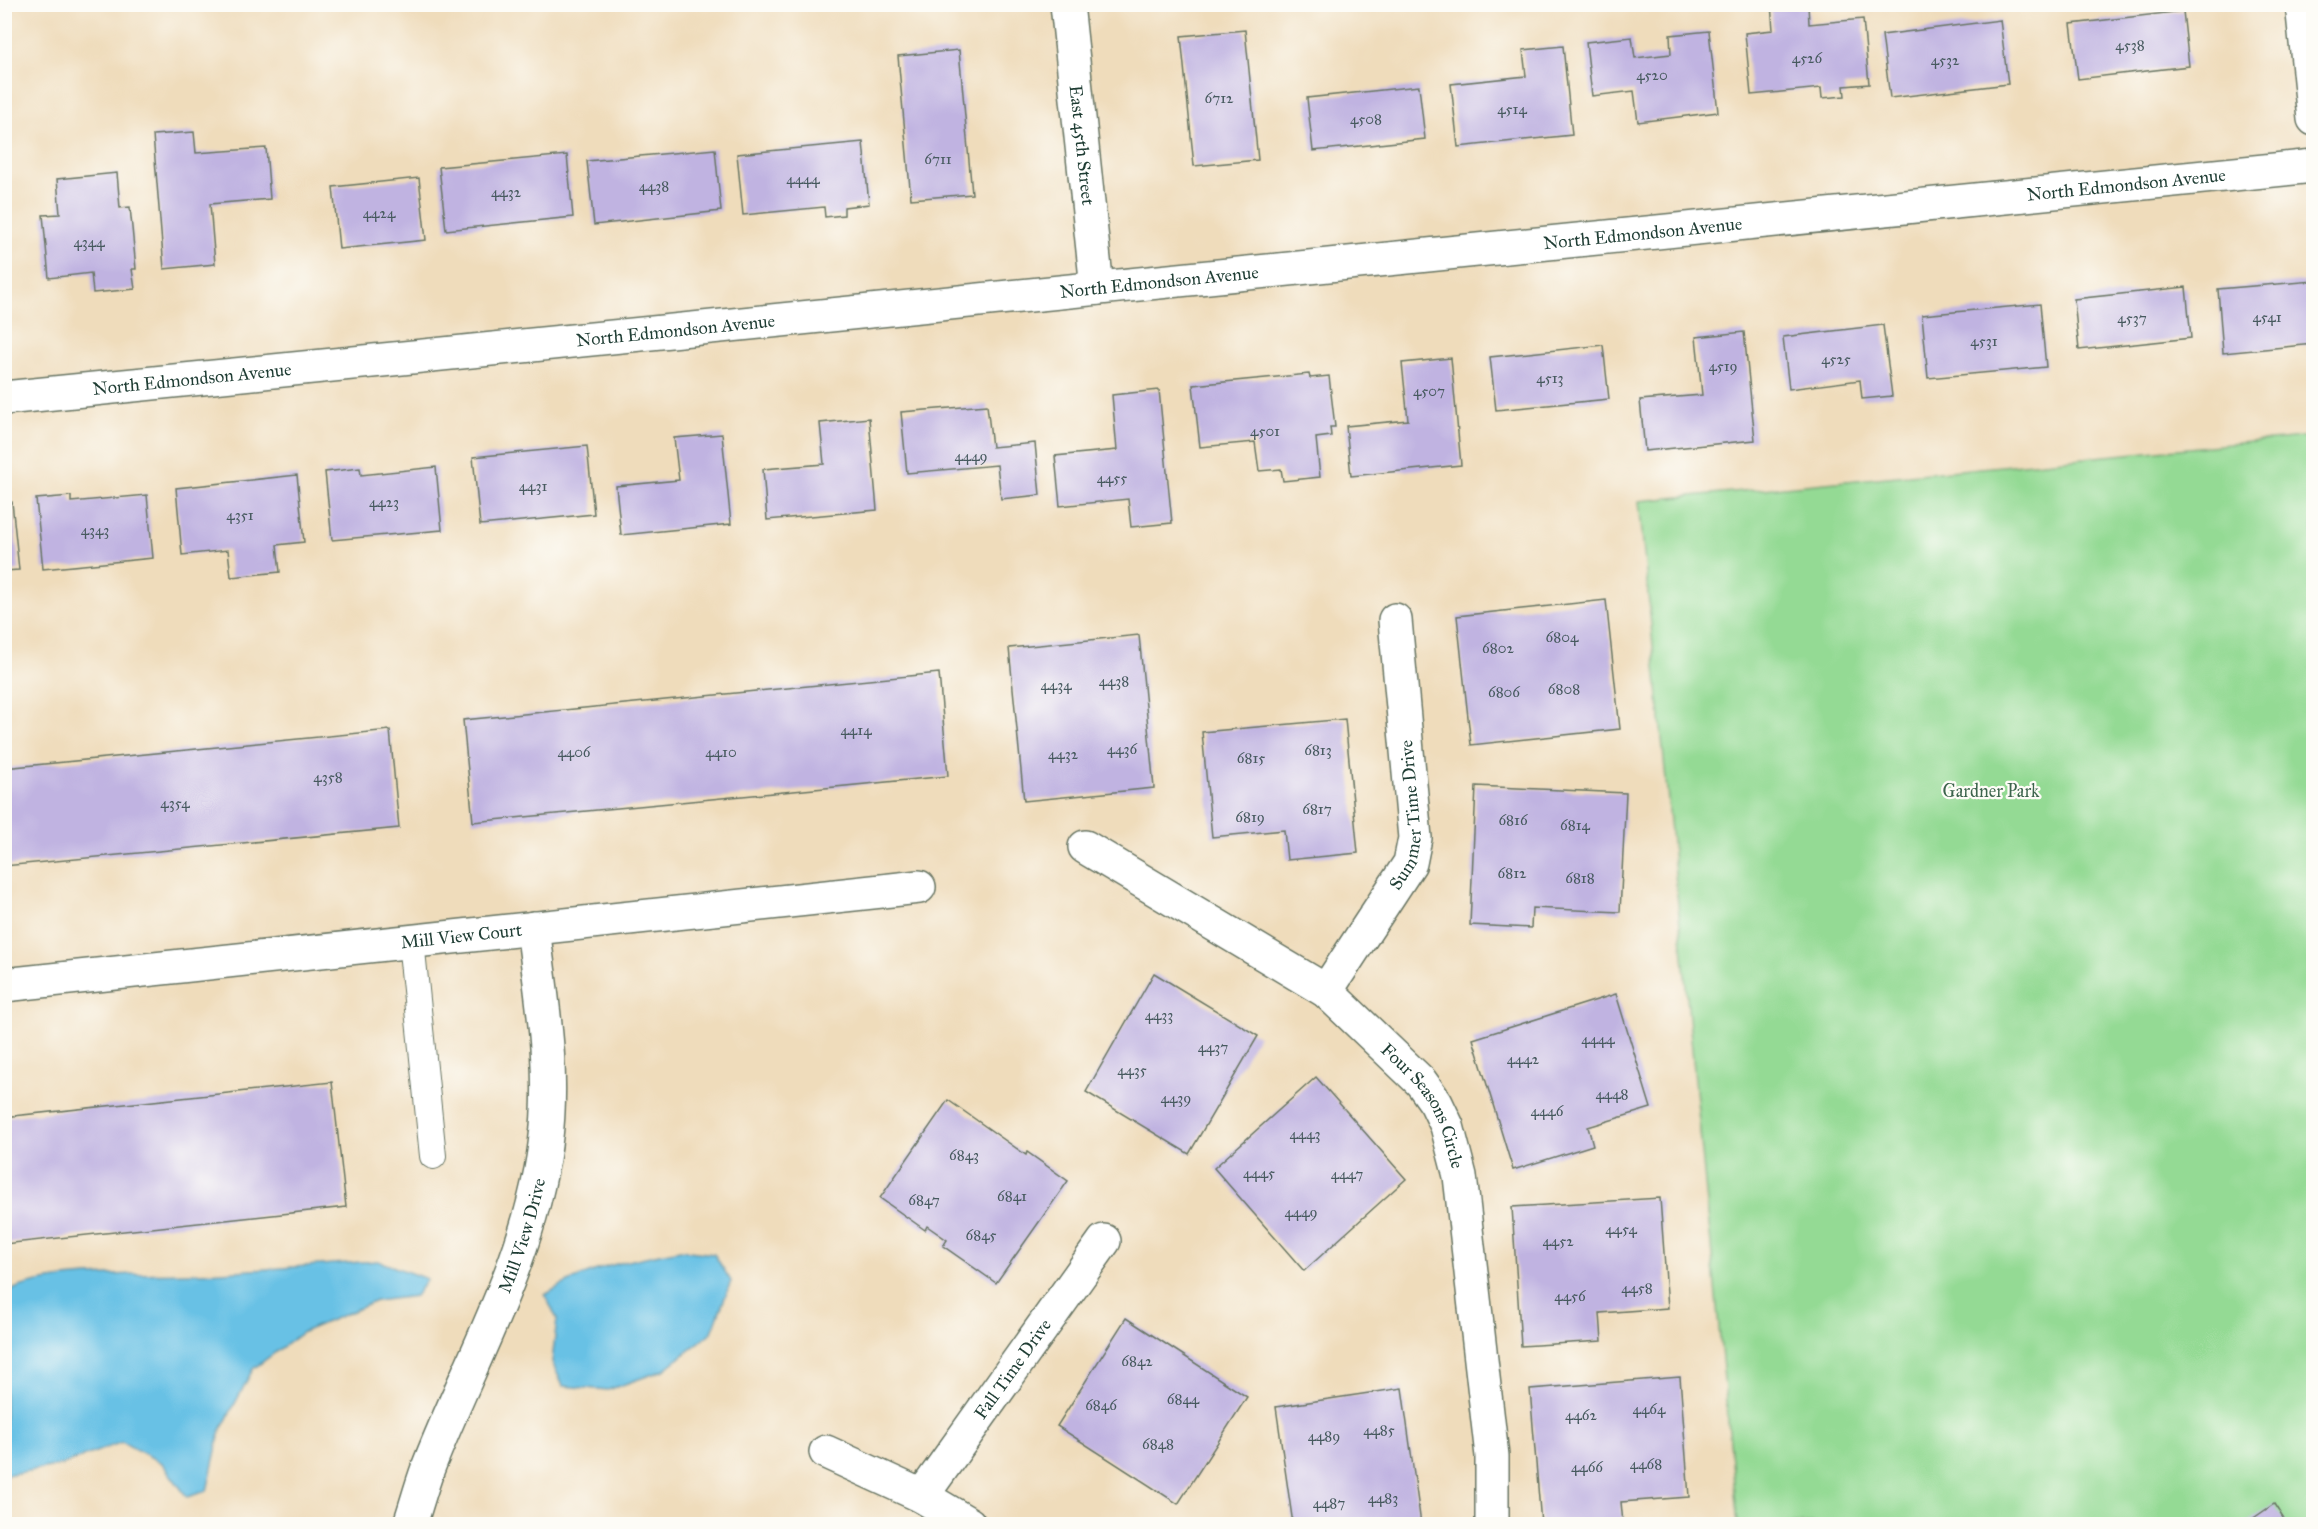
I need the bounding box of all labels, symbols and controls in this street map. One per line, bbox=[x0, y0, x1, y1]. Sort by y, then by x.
house number: 4538 bbox=[2115, 36, 2145, 54]
house number: 4526 bbox=[1792, 49, 1824, 67]
house number: 4532 bbox=[1931, 51, 1960, 69]
house number: 4520 bbox=[1636, 66, 1668, 84]
street label: East 45th Street bbox=[1065, 84, 1099, 207]
house number: 6712 bbox=[1204, 89, 1234, 107]
house number: 4514 bbox=[1497, 100, 1527, 118]
house number: 4508 bbox=[1350, 110, 1382, 128]
house number: 6711 bbox=[924, 150, 952, 168]
street label: North Edmondson Avenue bbox=[2026, 164, 2227, 206]
house number: 4444 bbox=[786, 170, 820, 188]
house number: 4438 bbox=[639, 177, 669, 195]
house number: 4432 bbox=[491, 183, 522, 201]
house number: 4424 bbox=[363, 204, 396, 222]
street label: North Edmondson Avenue bbox=[1542, 212, 1743, 254]
house number: 4344 bbox=[73, 233, 105, 251]
street label: North Edmondson Avenue bbox=[1059, 261, 1260, 303]
house number: 4541 bbox=[2252, 308, 2282, 326]
house number: 4537 bbox=[2117, 309, 2147, 327]
street label: North Edmondson Avenue bbox=[575, 310, 776, 351]
house number: 4531 bbox=[1970, 332, 1998, 350]
house number: 4525 bbox=[1821, 350, 1851, 368]
house number: 4519 bbox=[1708, 357, 1738, 375]
street label: North Edmondson Avenue bbox=[92, 358, 293, 400]
house number: 4513 bbox=[1536, 369, 1564, 387]
house number: 4507 bbox=[1413, 382, 1445, 400]
house number: 4501 bbox=[1250, 422, 1280, 440]
house number: 4449 bbox=[954, 447, 988, 465]
house number: 4455 bbox=[1097, 469, 1127, 487]
house number: 4431 bbox=[519, 477, 547, 495]
house number: 4423 bbox=[369, 493, 399, 511]
house number: 4351 bbox=[226, 506, 254, 524]
house number: 4343 bbox=[81, 521, 109, 539]
house number: 6804 bbox=[1546, 628, 1579, 646]
house number: 6802 bbox=[1482, 639, 1514, 657]
house number: 4438 bbox=[1099, 672, 1129, 690]
house number: 4434 bbox=[1040, 676, 1072, 694]
house number: 6808 bbox=[1548, 680, 1580, 698]
house number: 6806 bbox=[1488, 683, 1521, 701]
house number: 4414 bbox=[841, 721, 872, 739]
street label: Summer Time Drive bbox=[1384, 739, 1426, 894]
house number: 4436 bbox=[1107, 740, 1139, 758]
house number: 6813 bbox=[1304, 741, 1332, 759]
house number: 4406 bbox=[557, 743, 592, 761]
house number: 4410 bbox=[705, 743, 737, 761]
house number: 4432 bbox=[1048, 745, 1079, 763]
house number: 6815 bbox=[1237, 749, 1265, 767]
house number: 4358 bbox=[313, 768, 343, 786]
park label: Gardner Park bbox=[1943, 780, 2040, 802]
house number: 4354 bbox=[160, 794, 190, 812]
house number: 6817 bbox=[1302, 800, 1332, 818]
house number: 6819 bbox=[1235, 808, 1265, 826]
house number: 6816 bbox=[1498, 811, 1529, 829]
house number: 6814 bbox=[1560, 816, 1591, 834]
house number: 6812 bbox=[1498, 864, 1527, 882]
house number: 6818 bbox=[1565, 869, 1595, 887]
street label: Mill View Court bbox=[400, 919, 524, 953]
house number: 4433 bbox=[1145, 1006, 1173, 1024]
house number: 4444 bbox=[1581, 1030, 1615, 1048]
house number: 4437 bbox=[1198, 1038, 1228, 1056]
street label: Four Seasons Circle bbox=[1376, 1039, 1469, 1171]
house number: 4442 bbox=[1507, 1050, 1540, 1068]
house number: 4435 bbox=[1117, 1061, 1147, 1079]
house number: 4448 bbox=[1595, 1085, 1629, 1103]
house number: 4439 bbox=[1161, 1089, 1191, 1107]
house number: 4446 bbox=[1531, 1102, 1565, 1120]
house number: 4443 bbox=[1289, 1125, 1321, 1143]
house number: 6843 bbox=[949, 1146, 979, 1164]
house number: 4445 bbox=[1243, 1164, 1275, 1182]
house number: 4447 bbox=[1331, 1165, 1363, 1183]
street label: Mill View Drive bbox=[493, 1176, 550, 1296]
house number: 6841 bbox=[997, 1187, 1027, 1205]
house number: 6847 bbox=[908, 1191, 940, 1209]
house number: 4449 bbox=[1284, 1203, 1318, 1221]
house number: 4454 bbox=[1605, 1220, 1637, 1238]
house number: 6845 bbox=[966, 1226, 997, 1244]
house number: 4452 bbox=[1542, 1232, 1574, 1250]
house number: 4458 bbox=[1621, 1279, 1653, 1297]
house number: 4456 bbox=[1554, 1287, 1587, 1305]
street label: Fall Time Drive bbox=[969, 1315, 1056, 1423]
house number: 6842 bbox=[1121, 1352, 1153, 1370]
house number: 6844 bbox=[1167, 1390, 1200, 1408]
house number: 6846 bbox=[1085, 1396, 1118, 1414]
house number: 4464 bbox=[1633, 1400, 1666, 1418]
house number: 4462 bbox=[1565, 1406, 1597, 1424]
house number: 4485 bbox=[1363, 1421, 1395, 1439]
house number: 4489 bbox=[1308, 1427, 1340, 1445]
house number: 6848 bbox=[1142, 1435, 1174, 1453]
house number: 4468 bbox=[1630, 1455, 1662, 1473]
house number: 4466 bbox=[1571, 1458, 1604, 1476]
house number: 4483 bbox=[1368, 1489, 1398, 1507]
house number: 4487 bbox=[1313, 1494, 1345, 1512]

